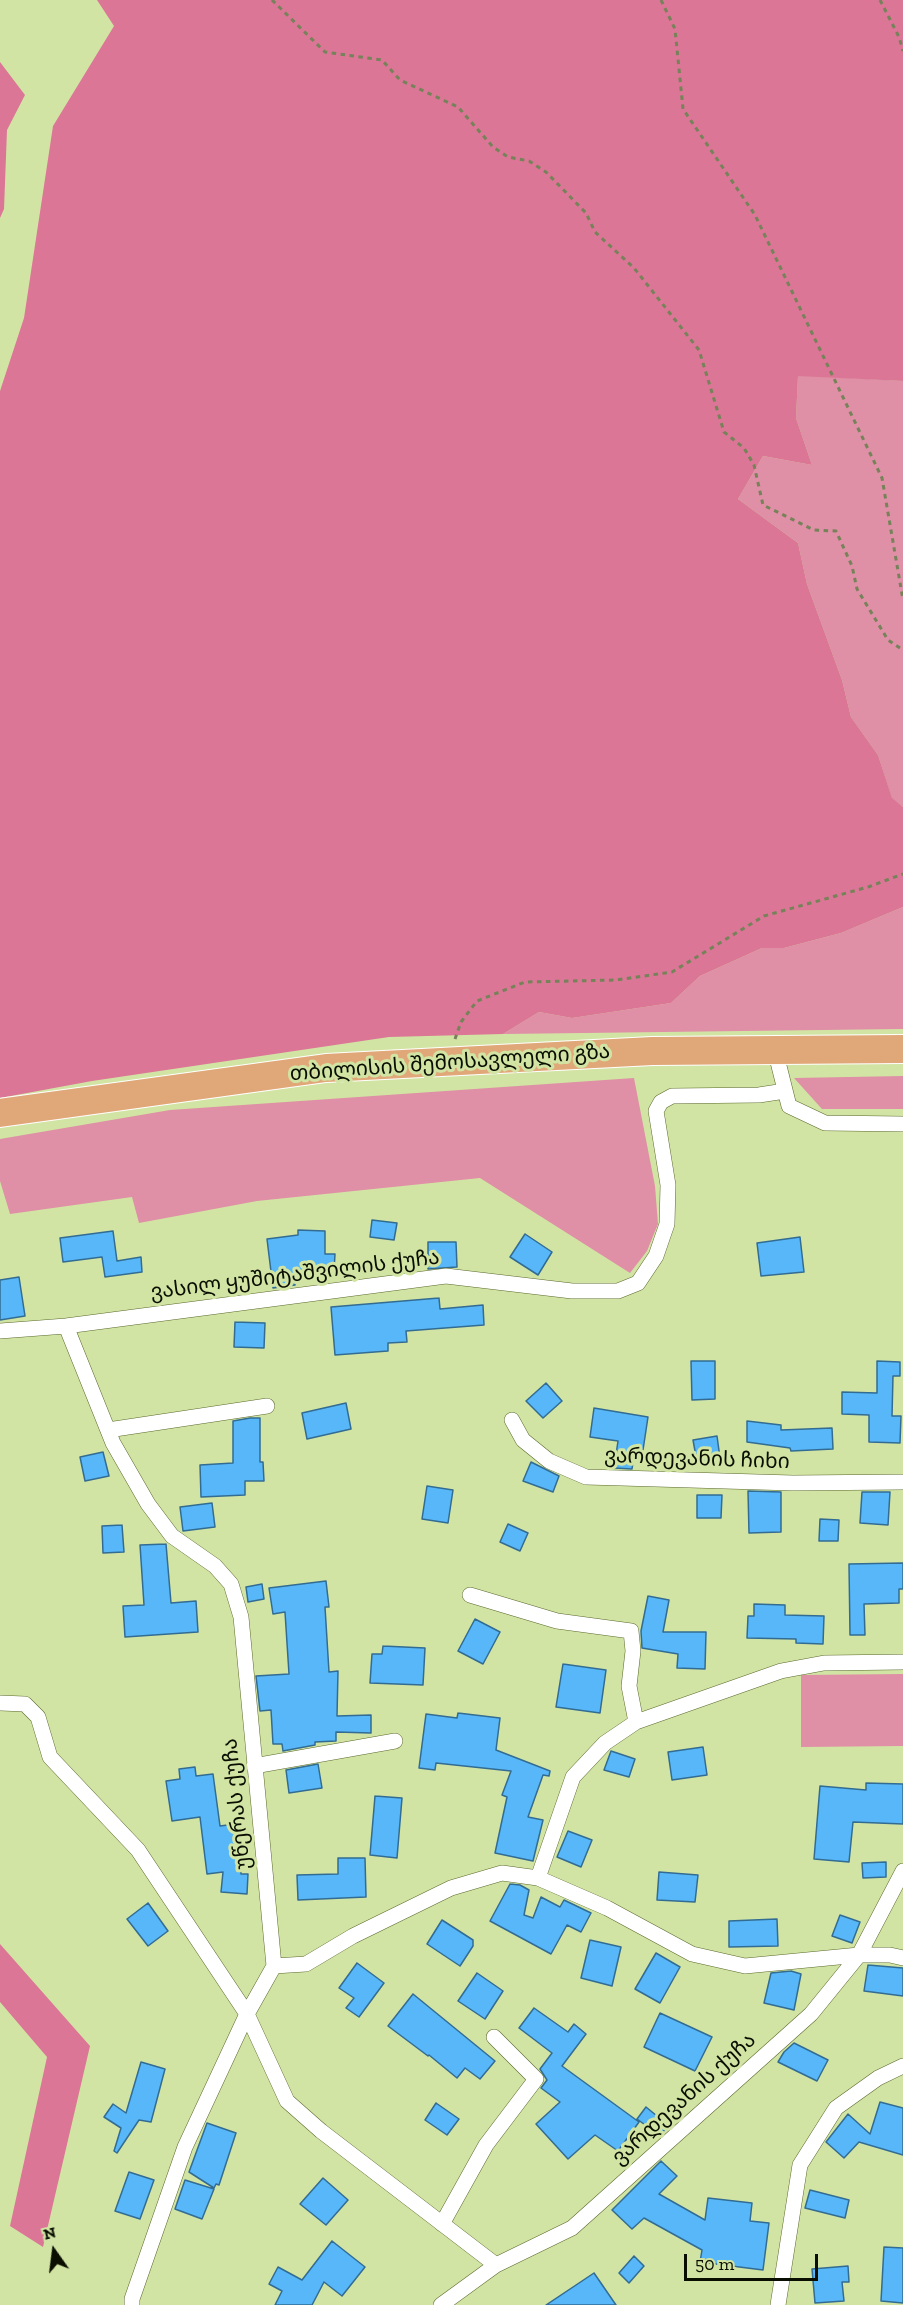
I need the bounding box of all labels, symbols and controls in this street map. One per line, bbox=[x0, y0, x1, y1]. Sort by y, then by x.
street label: თბილისის შემოსავლელი გზა bbox=[289, 1039, 611, 1087]
street label: ვასილ ყუშიტაშვილის ქუჩა bbox=[149, 1245, 441, 1305]
street label: ვარდევანის ჩიხი bbox=[604, 1443, 790, 1475]
street label: უწერას ქუჩა bbox=[218, 1737, 256, 1871]
street label: ვარდევანის ქუჩა bbox=[607, 2028, 761, 2170]
north arrow bbox=[24, 2221, 84, 2281]
text: N bbox=[41, 2222, 58, 2244]
scale bar bbox=[687, 2242, 820, 2280]
text: 50 m bbox=[695, 2253, 734, 2275]

